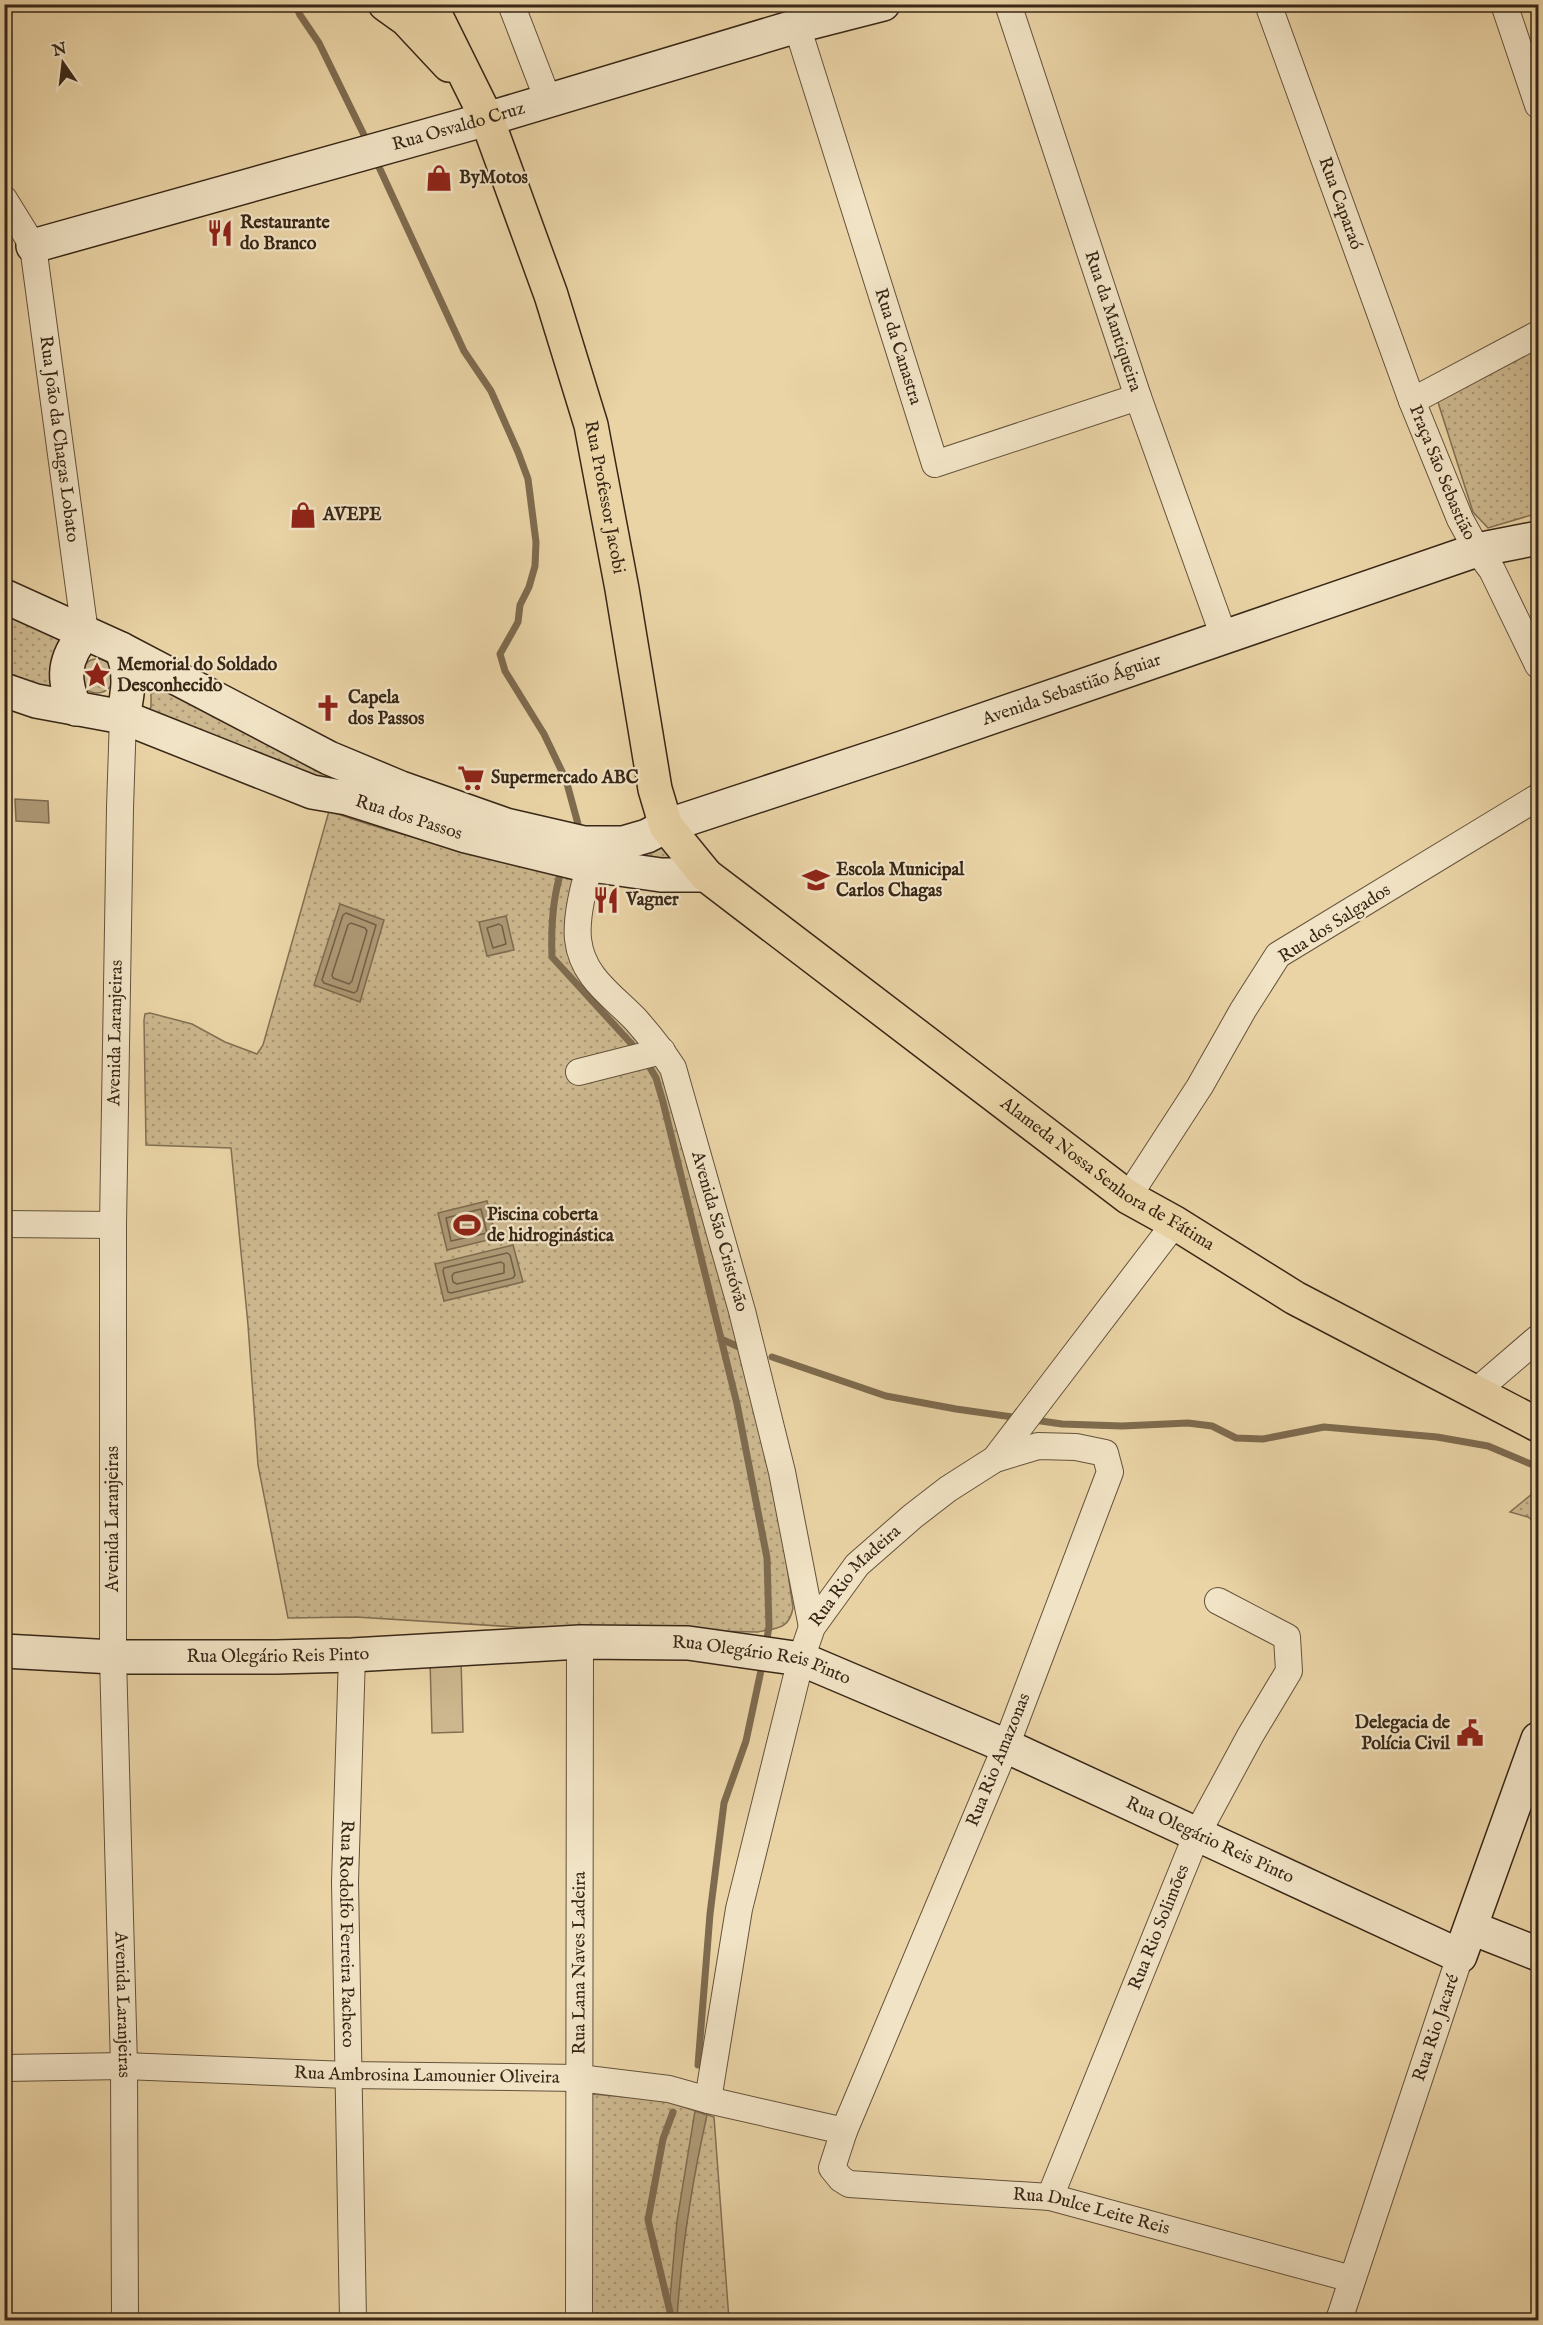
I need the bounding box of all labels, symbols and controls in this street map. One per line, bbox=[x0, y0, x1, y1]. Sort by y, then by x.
north arrow bbox=[33, 33, 93, 93]
text: N bbox=[50, 39, 69, 62]
street label: Rua Osvaldo Cruz bbox=[390, 97, 528, 156]
street label: Rua Caparaó bbox=[1313, 154, 1368, 253]
shop icon: ByMotos bbox=[424, 163, 454, 193]
place label: ByMotos bbox=[459, 167, 529, 190]
place label: Restaurante do Branco bbox=[240, 212, 331, 256]
restaurant icon: Restaurante do Branco bbox=[205, 218, 235, 248]
street label: Rua da Mantiqueira bbox=[1079, 248, 1147, 395]
street label: Rua da Canastra bbox=[869, 285, 927, 408]
street label: Rua João da Chagas Lobato bbox=[34, 334, 84, 544]
street label: Praça São Sebastião bbox=[1403, 402, 1481, 545]
street label: Rua Professor Jacobi bbox=[579, 419, 630, 576]
shop icon: AVEPE bbox=[288, 500, 318, 530]
place label: AVEPE bbox=[322, 504, 382, 527]
street label: Avenida Sebastião Águiar bbox=[978, 648, 1164, 731]
place label: Memorial do Soldado Desconhecido bbox=[117, 654, 278, 698]
place icon: Memorial do Soldado Desconhecido bbox=[82, 660, 112, 690]
place label: Capela dos Passos bbox=[348, 687, 425, 731]
church icon: Capela dos Passos bbox=[313, 693, 343, 723]
supermarket icon: Supermercado ABC bbox=[456, 763, 486, 793]
place label: Supermercado ABC bbox=[491, 767, 639, 790]
street label: Rua dos Passos bbox=[352, 790, 465, 846]
place label: Escola Municipal Carlos Chagas bbox=[836, 859, 965, 903]
school or university icon: Escola Municipal Carlos Chagas bbox=[801, 865, 831, 895]
street label: Rua dos Salgados bbox=[1275, 879, 1395, 969]
restaurant icon: Vagner bbox=[591, 885, 621, 915]
place label: Vagner bbox=[625, 889, 679, 912]
street label: Avenida Laranjeiras bbox=[103, 960, 129, 1107]
street label: Alameda Nossa Senhora de Fátima bbox=[995, 1092, 1219, 1256]
street label: Avenida São Cristóvão bbox=[685, 1148, 753, 1315]
place label: Piscina coberta de hidroginástica bbox=[487, 1204, 615, 1248]
sports icon: Piscina coberta de hidroginástica bbox=[452, 1210, 482, 1240]
street label: Avenida Laranjeiras bbox=[102, 1446, 125, 1593]
street label: Rua Rio Madeira bbox=[804, 1520, 906, 1631]
street label: Rua Olegário Reis Pinto bbox=[672, 1631, 854, 1690]
street label: Rua Olegário Reis Pinto bbox=[186, 1643, 370, 1669]
street label: Rua Rio Amazonas bbox=[962, 1690, 1036, 1830]
place label: Delegacia de Polícia Civil bbox=[1355, 1712, 1451, 1756]
public building icon: Delegacia de Polícia Civil bbox=[1455, 1718, 1485, 1748]
street label: Rua Olegário Reis Pinto bbox=[1122, 1791, 1298, 1889]
street label: Rua Rodolfo Ferreira Pacheco bbox=[333, 1820, 360, 2048]
street label: Rua Rio Solimões bbox=[1124, 1861, 1195, 1993]
street label: Rua Lana Naves Ladeira bbox=[568, 1871, 591, 2055]
street label: Avenida Laranjeiras bbox=[109, 1930, 136, 2078]
street label: Rua Rio Jacaré bbox=[1408, 1971, 1465, 2084]
street label: Rua Ambrosina Lamounier Oliveira bbox=[294, 2061, 560, 2089]
street label: Rua Dulce Leite Reis bbox=[1012, 2183, 1172, 2240]

